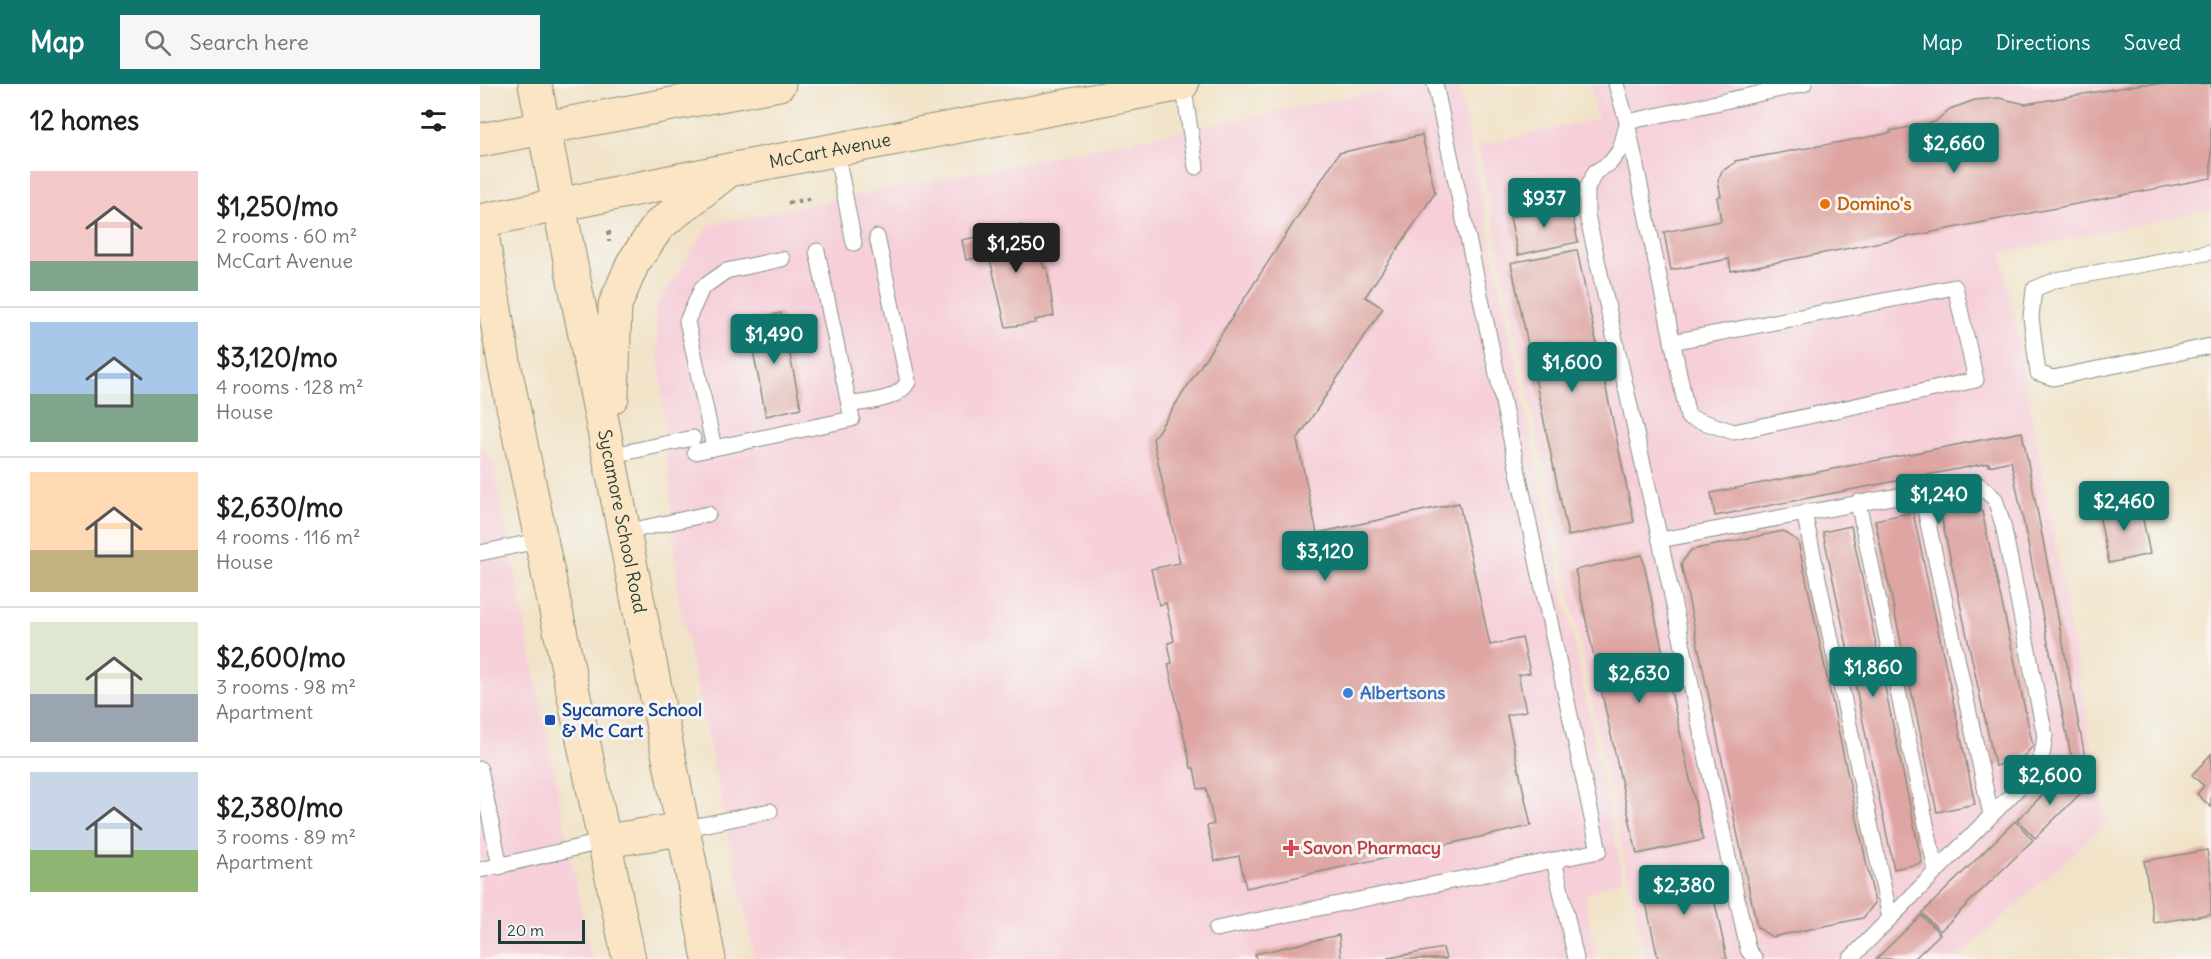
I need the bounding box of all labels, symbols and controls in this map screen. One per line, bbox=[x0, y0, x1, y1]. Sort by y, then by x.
search box bbox=[120, 15, 540, 69]
text: Map bbox=[30, 24, 84, 60]
icon: search bbox=[141, 26, 174, 59]
text: Search here bbox=[189, 28, 309, 56]
text: Map bbox=[1922, 29, 1963, 56]
text: Directions bbox=[1996, 29, 2090, 56]
text: Saved bbox=[2123, 29, 2181, 56]
text: 12 homes bbox=[30, 104, 139, 137]
icon: filters bbox=[417, 104, 450, 137]
pin: $2,660 bbox=[1905, 123, 2003, 174]
street label: McCart Avenue bbox=[767, 128, 893, 173]
text: $2,660 bbox=[1923, 130, 1985, 155]
pin: $937 bbox=[1508, 178, 1580, 229]
text: $937 bbox=[1522, 185, 1566, 210]
text: $1,250/mo bbox=[216, 190, 338, 223]
place label: Domino's bbox=[1837, 192, 1912, 215]
icon: home bbox=[78, 195, 150, 267]
marker: Domino's bbox=[1818, 197, 1832, 211]
text: 2 rooms · 60 m² bbox=[216, 223, 357, 248]
pin: $1,250 bbox=[967, 223, 1065, 274]
text: $1,250 bbox=[987, 230, 1045, 255]
text: McCart Avenue bbox=[216, 248, 353, 273]
pin: $1,490 bbox=[725, 314, 823, 365]
text: $1,490 bbox=[745, 321, 803, 346]
text: $3,120/mo bbox=[216, 341, 338, 374]
pin: $1,600 bbox=[1523, 342, 1621, 393]
icon: home bbox=[78, 346, 150, 418]
text: $1,600 bbox=[1542, 349, 1602, 374]
text: 4 rooms · 128 m² bbox=[216, 374, 364, 399]
text: House bbox=[216, 399, 273, 424]
street label: Sycamore School Road bbox=[593, 428, 652, 616]
pin: $1,240 bbox=[1890, 474, 1988, 525]
text: $1,240 bbox=[1910, 481, 1968, 506]
pin: $2,460 bbox=[2075, 481, 2173, 532]
text: $2,460 bbox=[2093, 488, 2155, 513]
text: $2,630/mo bbox=[216, 491, 343, 524]
icon: home bbox=[78, 496, 150, 568]
text: 4 rooms · 116 m² bbox=[216, 524, 361, 549]
pin: $3,120 bbox=[1276, 531, 1374, 582]
text: $3,120 bbox=[1296, 538, 1354, 563]
text: House bbox=[216, 549, 273, 574]
text: $2,600/mo bbox=[216, 641, 346, 674]
icon: home bbox=[78, 646, 150, 718]
pin: $1,860 bbox=[1824, 647, 1922, 698]
pin: $2,630 bbox=[1590, 653, 1688, 704]
text: $1,860 bbox=[1843, 654, 1903, 679]
text: $2,630 bbox=[1608, 660, 1670, 685]
text: 3 rooms · 98 m² bbox=[216, 674, 356, 699]
place label: Albertsons bbox=[1360, 681, 1446, 704]
marker: Albertsons bbox=[1341, 686, 1355, 700]
place label: Sycamore School & Mc Cart bbox=[562, 698, 702, 742]
text: Apartment bbox=[216, 699, 313, 724]
marker: Sycamore School & Mc Cart bbox=[543, 713, 557, 727]
pin: $2,600 bbox=[2001, 755, 2099, 806]
text: $2,600 bbox=[2018, 762, 2082, 787]
text: $2,380/mo bbox=[216, 791, 343, 824]
icon: home bbox=[78, 796, 150, 868]
text: 3 rooms · 89 m² bbox=[216, 824, 356, 849]
place label: Savon Pharmacy bbox=[1303, 836, 1441, 859]
marker: Savon Pharmacy bbox=[1284, 841, 1298, 855]
text: Apartment bbox=[216, 849, 313, 874]
pin: $2,380 bbox=[1635, 865, 1733, 916]
text: $2,380 bbox=[1653, 872, 1715, 897]
scale bar bbox=[498, 917, 585, 944]
text: 20 m bbox=[507, 920, 544, 940]

